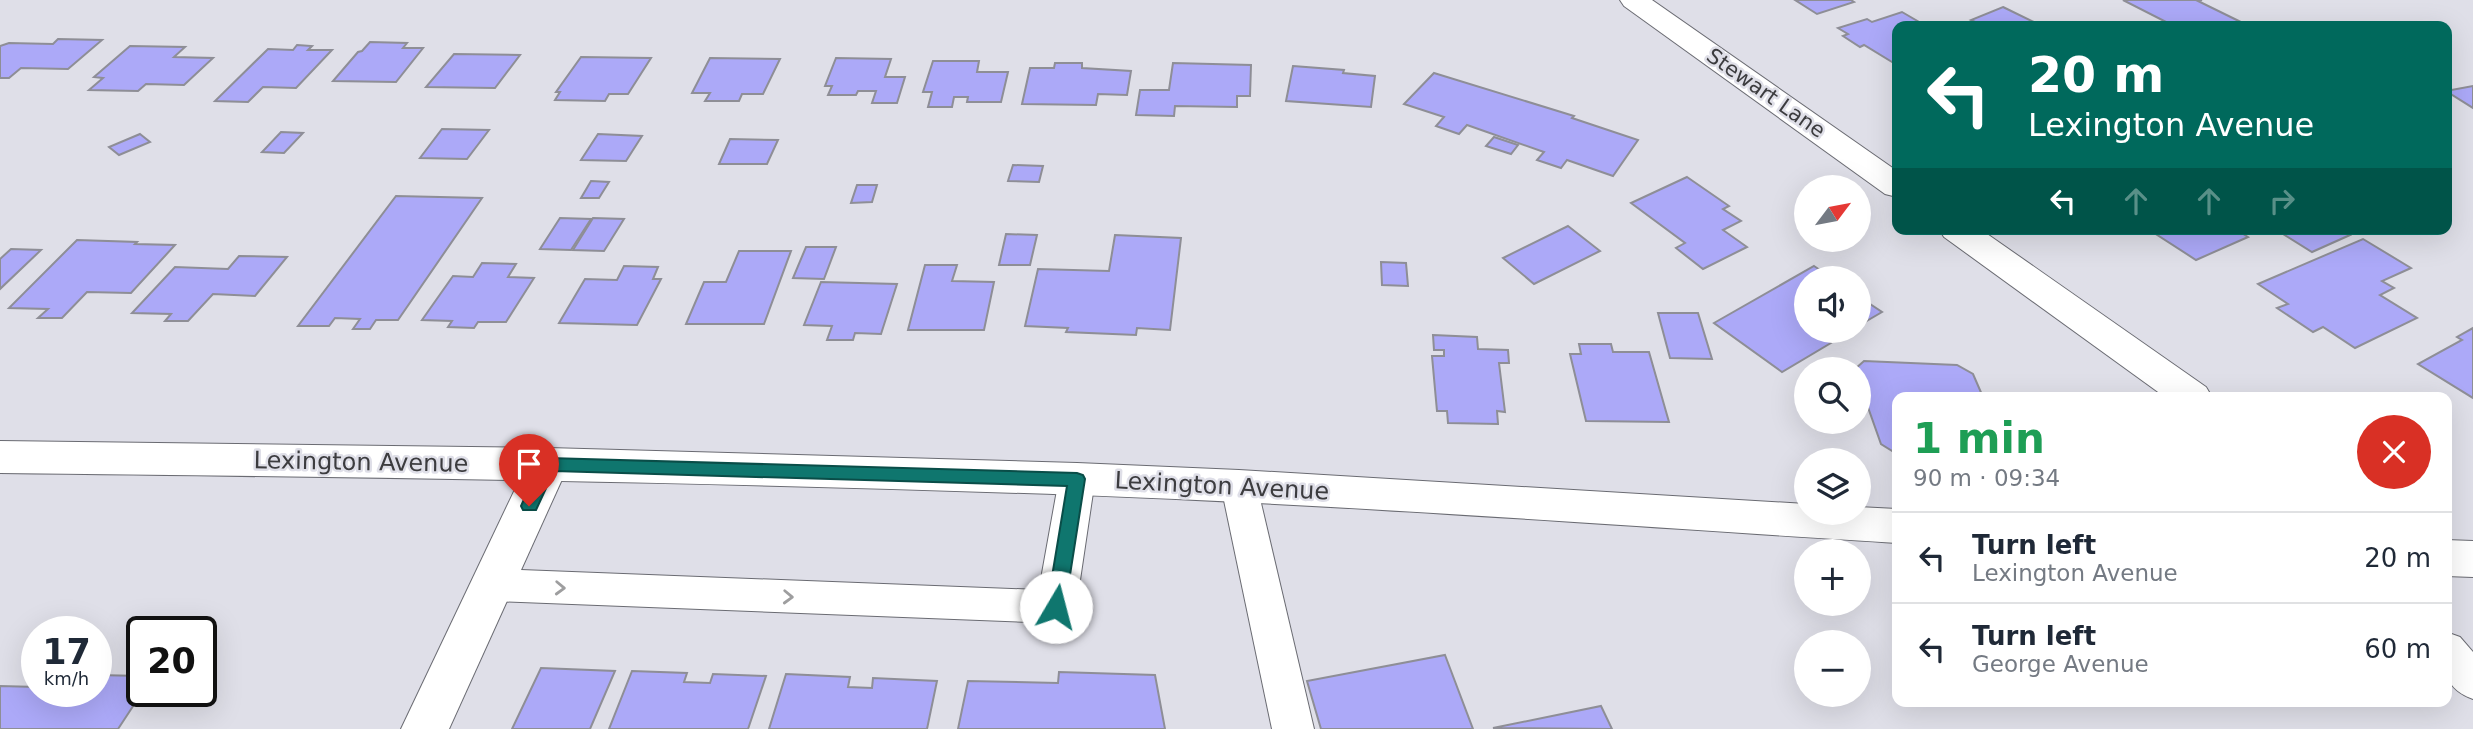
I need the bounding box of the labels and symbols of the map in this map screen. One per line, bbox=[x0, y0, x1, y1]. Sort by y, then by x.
street label: Stewart Lane bbox=[1702, 43, 1830, 143]
north arrow bbox=[1794, 175, 1871, 252]
pin bbox=[499, 434, 559, 506]
street label: Lexington Avenue bbox=[253, 446, 469, 478]
street label: Lexington Avenue bbox=[1114, 466, 1330, 506]
position arrow bbox=[1019, 570, 1093, 644]
one-way arrow bbox=[555, 580, 566, 595]
one-way arrow bbox=[782, 589, 793, 604]
speed limit sign: 20 bbox=[126, 616, 217, 707]

